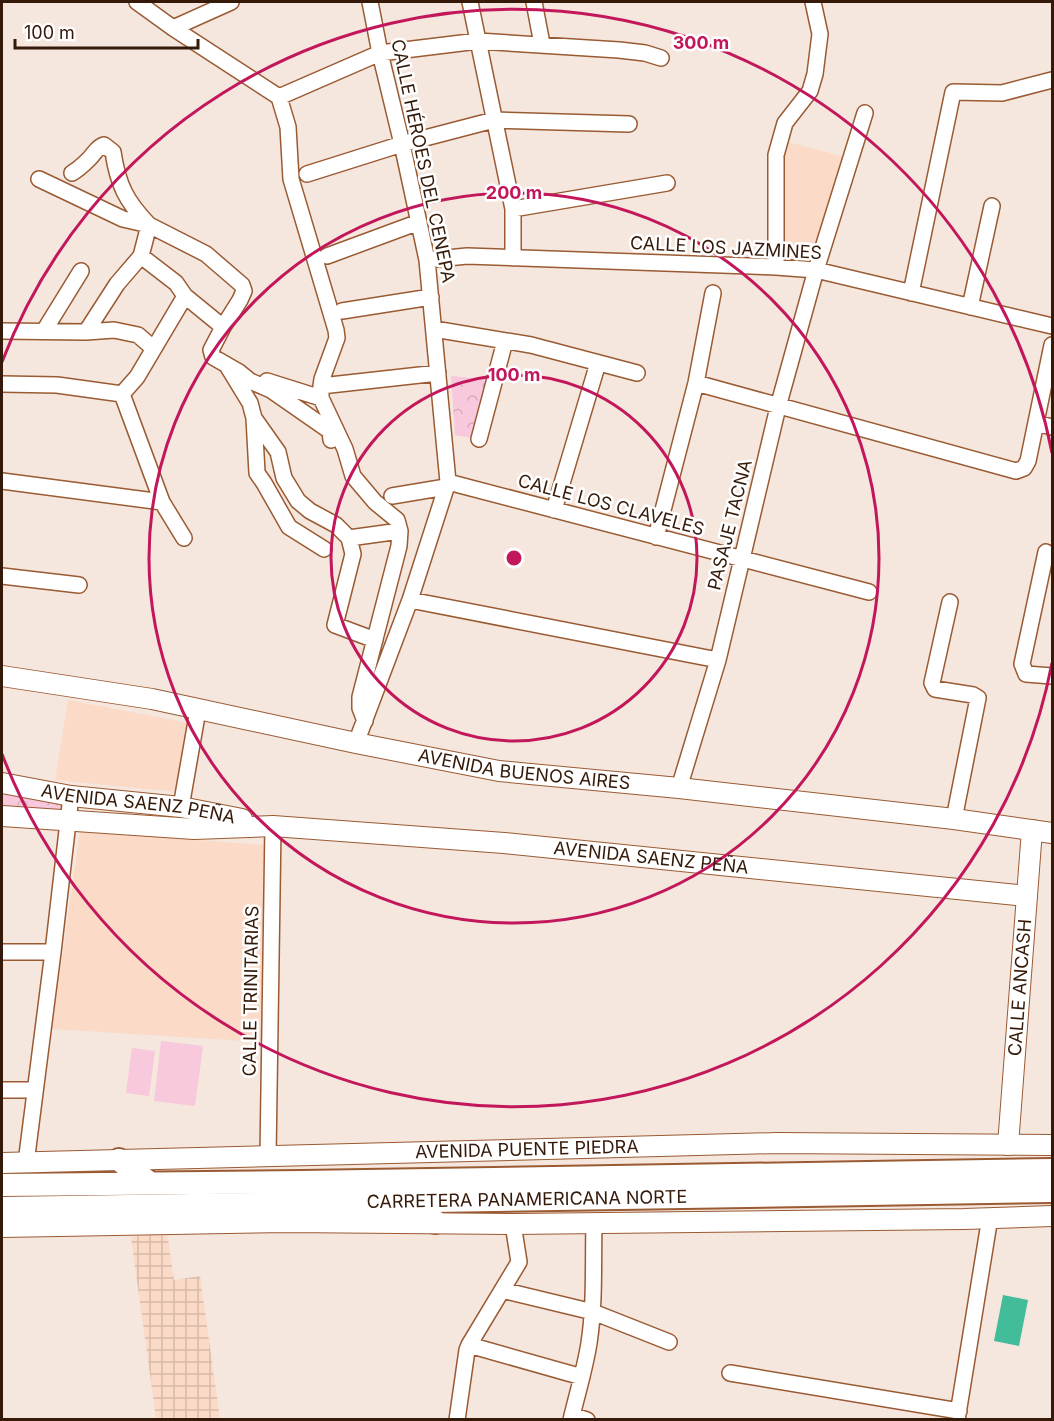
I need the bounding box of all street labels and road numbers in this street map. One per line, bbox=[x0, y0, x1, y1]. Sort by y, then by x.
street label: CALLE HÉROES DEL CENEPA bbox=[387, 37, 461, 285]
street label: CALLE LOS JAZMINES bbox=[630, 232, 823, 263]
street label: PASAJE TACNA bbox=[703, 457, 756, 592]
street label: CALLE LOS CLAVELES bbox=[516, 470, 706, 539]
street label: AVENIDA BUENOS AIRES bbox=[416, 744, 631, 793]
street label: AVENIDA SAENZ PEÑA bbox=[40, 780, 237, 827]
street label: AVENIDA SAENZ PEÑA bbox=[553, 837, 750, 878]
street label: CALLE TRINITARIAS bbox=[239, 905, 262, 1077]
street label: CALLE ANCASH bbox=[1004, 918, 1035, 1057]
street label: AVENIDA PUENTE PIEDRA bbox=[415, 1136, 639, 1162]
street label: CARRETERA PANAMERICANA NORTE bbox=[367, 1186, 687, 1212]

